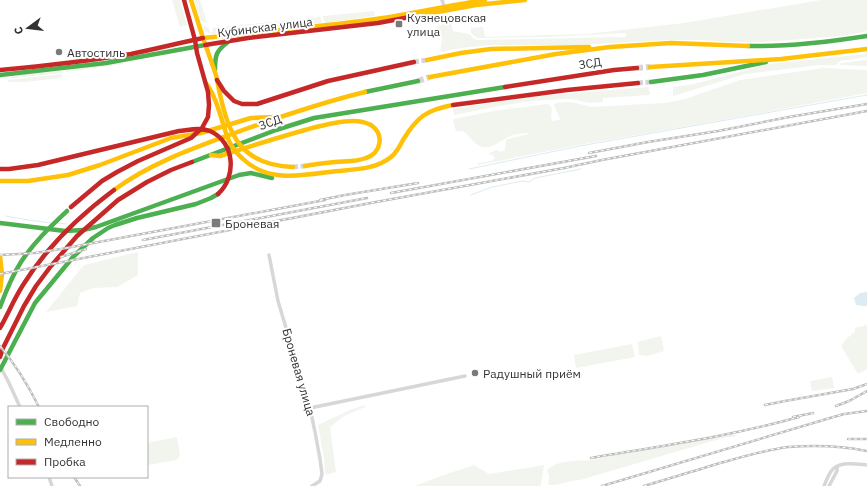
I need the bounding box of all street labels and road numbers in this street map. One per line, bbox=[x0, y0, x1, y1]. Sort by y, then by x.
street label: Кубинская улица bbox=[216, 14, 314, 40]
street label: ЗСД bbox=[577, 54, 603, 72]
street label: ЗСД bbox=[256, 111, 284, 133]
street label: Броневая улица bbox=[279, 326, 319, 418]

